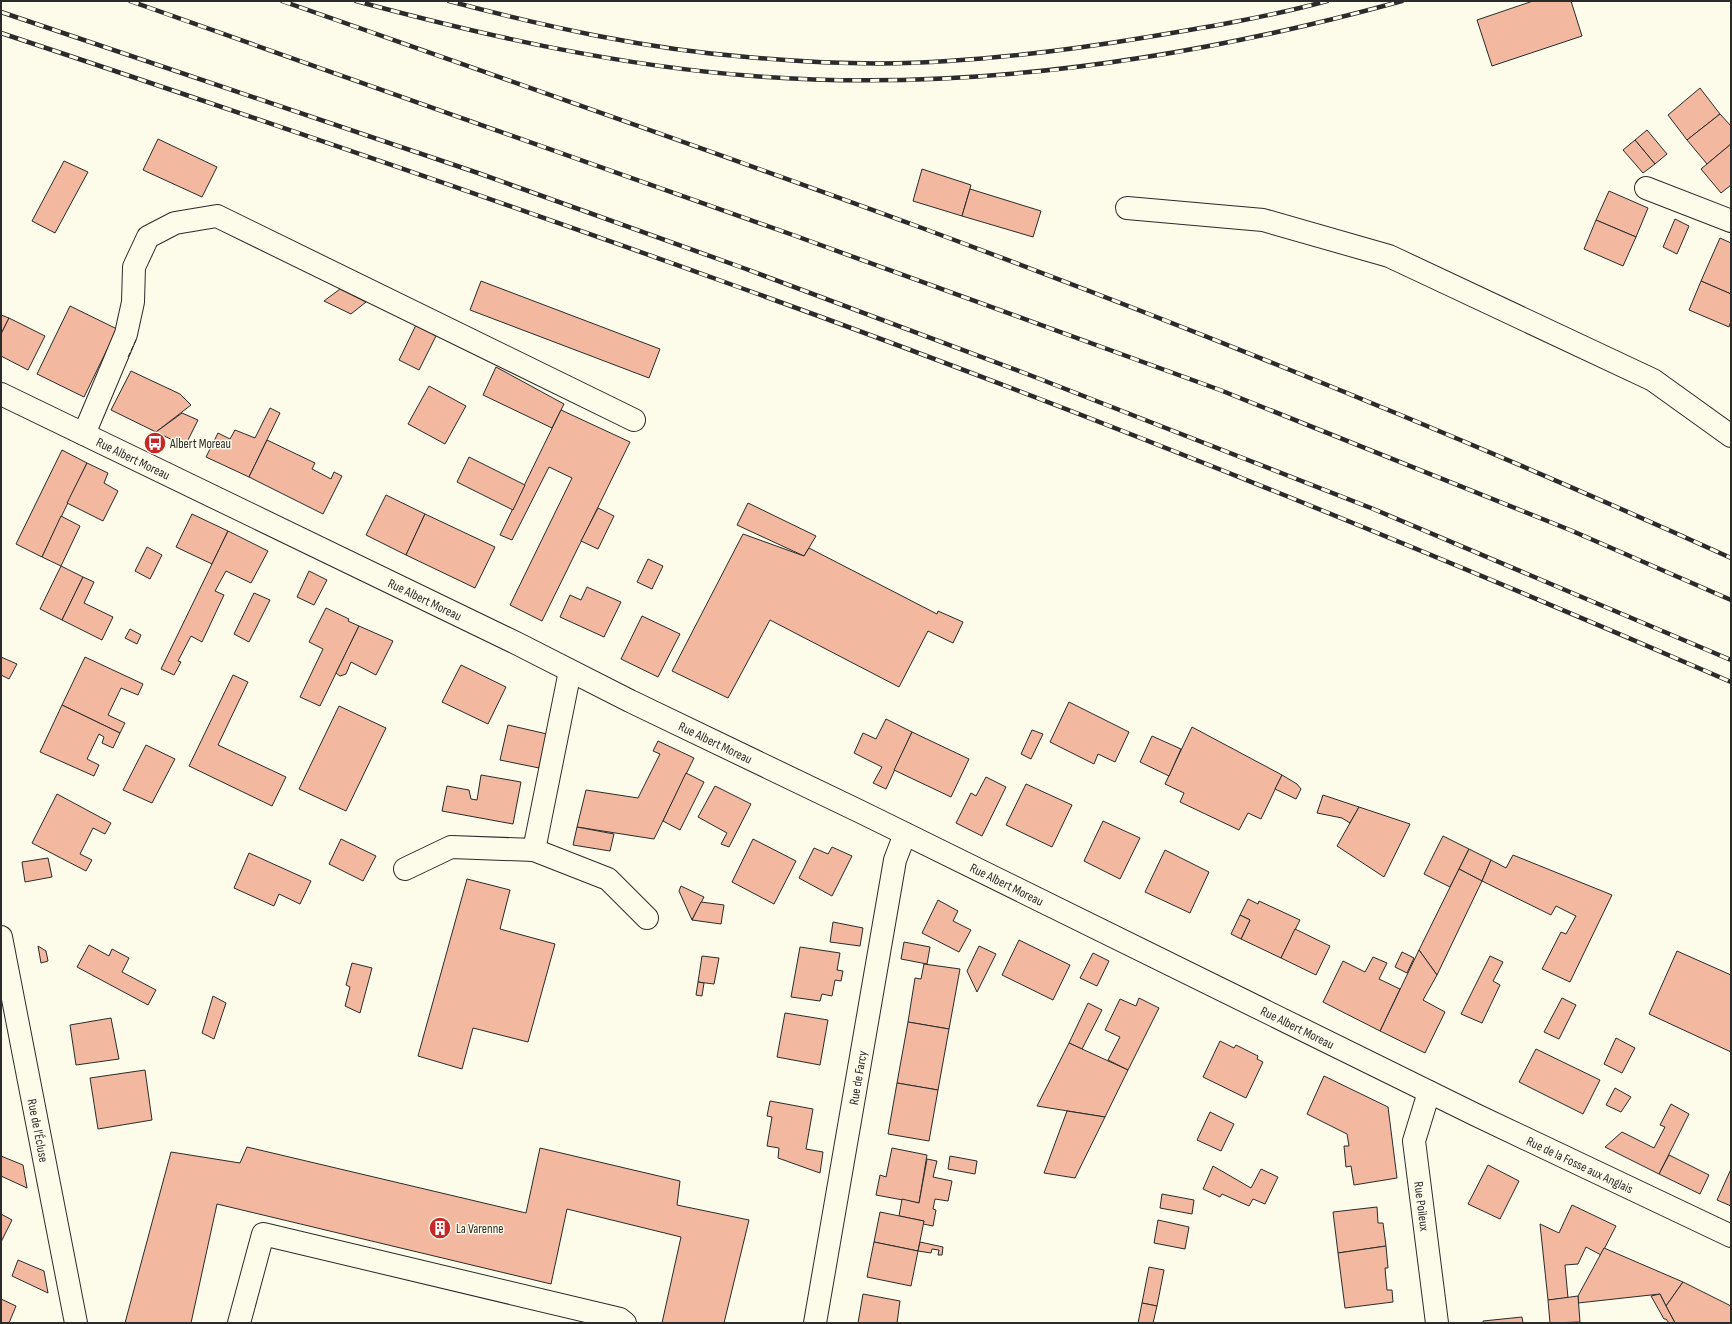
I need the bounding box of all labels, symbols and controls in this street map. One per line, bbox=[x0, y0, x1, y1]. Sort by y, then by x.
bus stop icon: Albert Moreau bbox=[142, 430, 168, 456]
street label: Rue Albert Moreau bbox=[93, 434, 172, 483]
place label: Albert Moreau bbox=[169, 436, 231, 452]
street label: Rue Albert Moreau bbox=[385, 575, 464, 625]
street label: Rue Albert Moreau bbox=[676, 719, 755, 768]
street label: Rue Albert Moreau bbox=[967, 860, 1046, 910]
street label: Rue Albert Moreau bbox=[1258, 1003, 1337, 1053]
street label: Rue de Farcy bbox=[846, 1049, 871, 1106]
street label: Rue de l'Écluse bbox=[24, 1098, 52, 1164]
street label: Rue de la Fosse aux Anglais bbox=[1524, 1133, 1636, 1198]
street label: Rue Poileux bbox=[1410, 1181, 1432, 1232]
building icon: La Varenne bbox=[427, 1215, 453, 1241]
place label: La Varenne bbox=[456, 1221, 503, 1237]

